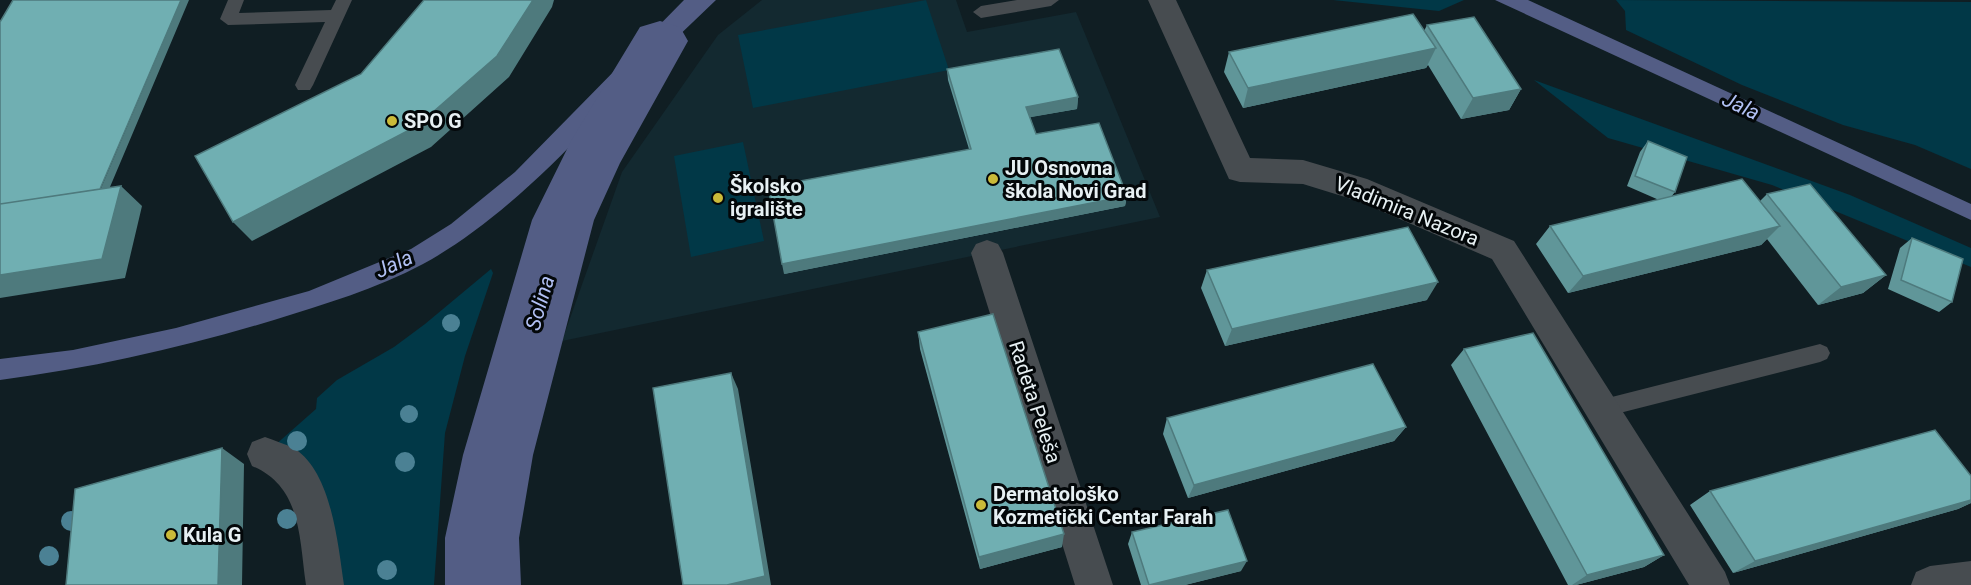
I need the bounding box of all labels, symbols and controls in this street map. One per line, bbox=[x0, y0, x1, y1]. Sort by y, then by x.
water label: Jala bbox=[1719, 87, 1763, 125]
place label: SPO G bbox=[404, 109, 462, 133]
marker: SPO G bbox=[385, 114, 399, 128]
place label: JU Osnovna škola Novi Grad bbox=[1005, 156, 1146, 203]
street label: Vladimira Nazora bbox=[1332, 171, 1482, 251]
marker: JU Osnovna škola Novi Grad bbox=[986, 172, 1000, 186]
place label: Školsko igralište bbox=[730, 174, 803, 221]
marker: Školsko igralište bbox=[711, 191, 725, 205]
water label: Jala bbox=[372, 245, 416, 283]
water label: Solina bbox=[521, 273, 559, 333]
street label: Radeta Peleša bbox=[1004, 338, 1066, 466]
place label: Dermatološko Kozmetički Centar Farah bbox=[993, 482, 1213, 529]
marker: Dermatološko Kozmetički Centar Farah bbox=[974, 498, 988, 512]
place label: Kula G bbox=[183, 523, 241, 547]
marker: Kula G bbox=[164, 528, 178, 542]

